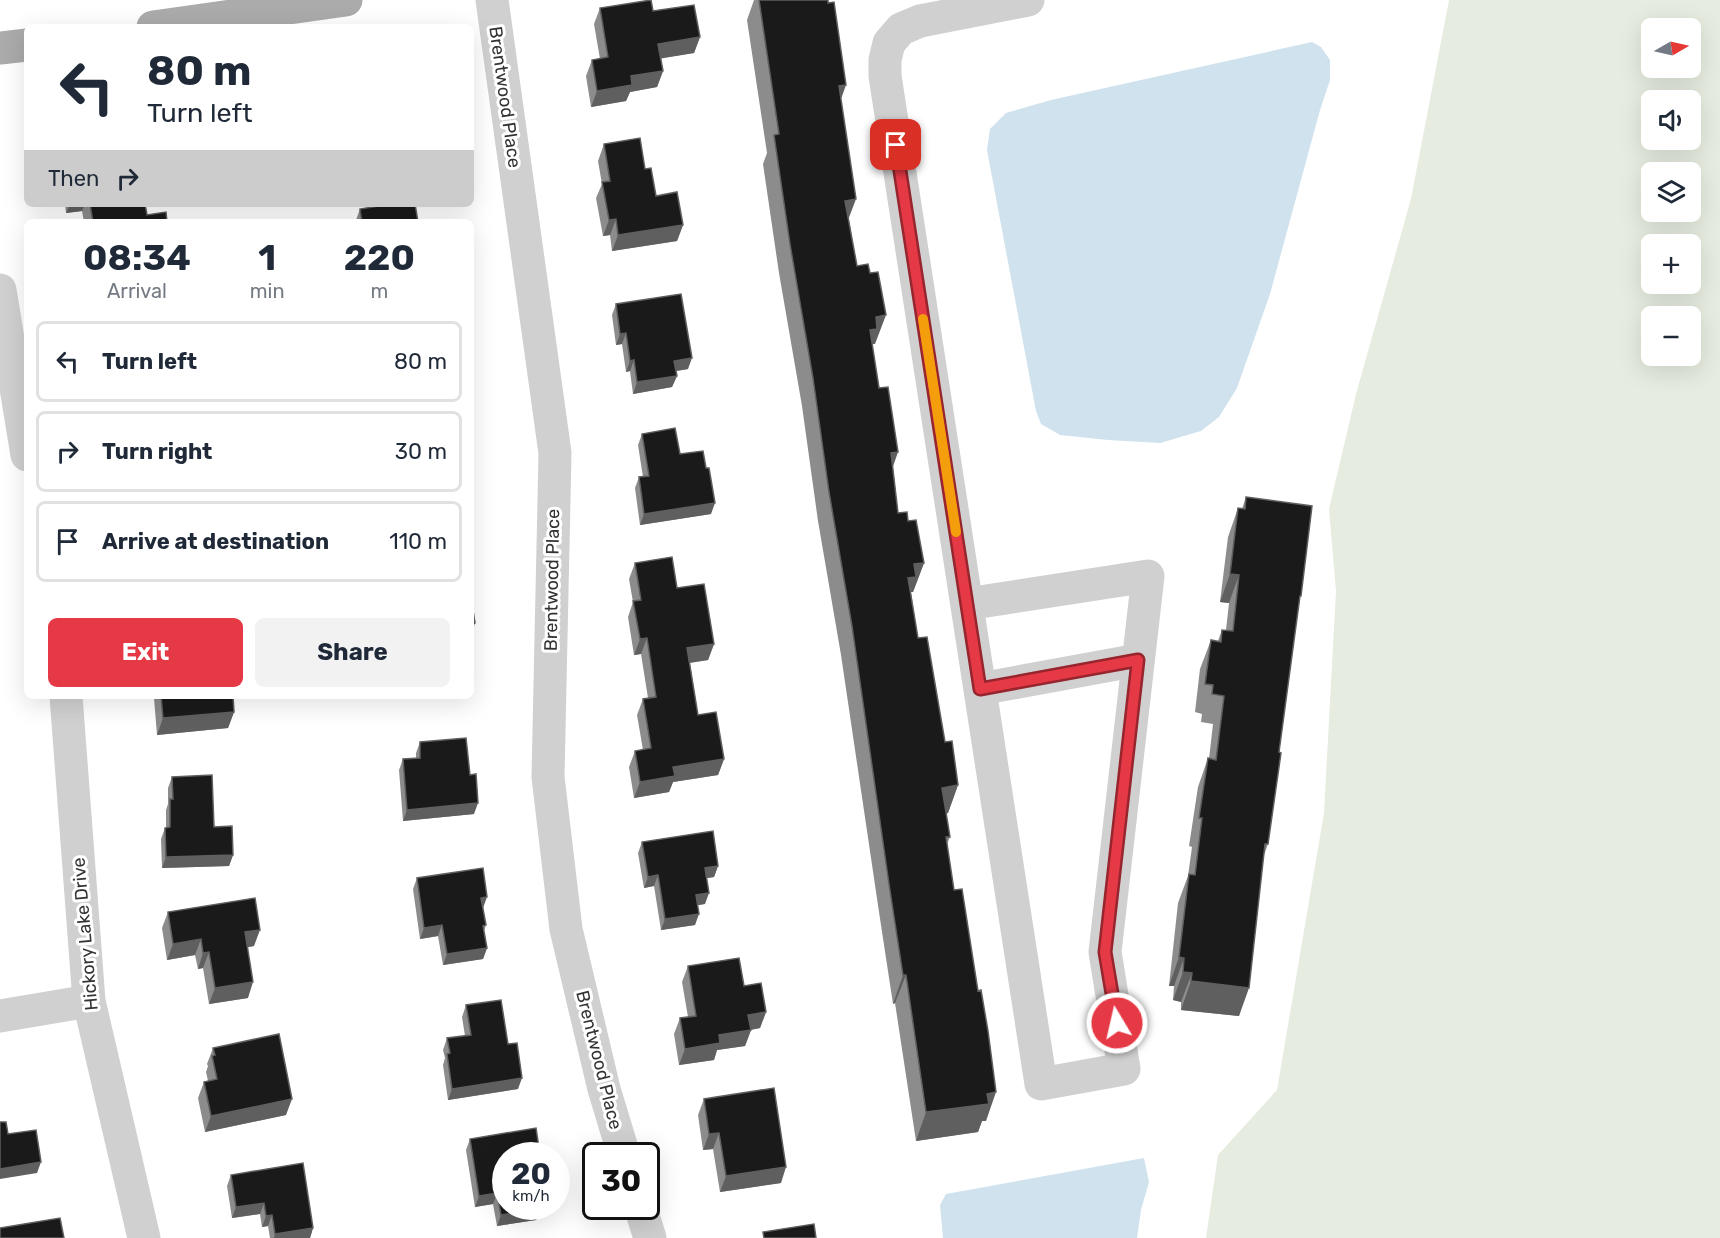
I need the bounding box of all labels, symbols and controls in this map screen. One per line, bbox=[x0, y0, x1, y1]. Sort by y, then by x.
north arrow bbox=[1641, 18, 1701, 78]
map controls bbox=[1641, 18, 1701, 366]
street label: Brentwood Place bbox=[484, 25, 526, 169]
text: 80 m bbox=[147, 46, 251, 96]
icon: left bbox=[48, 48, 126, 126]
button: sound bbox=[1641, 90, 1701, 150]
text: Turn left bbox=[147, 97, 252, 129]
pin bbox=[870, 119, 921, 170]
icon: arrive bbox=[879, 128, 912, 161]
icon: right bbox=[111, 162, 144, 195]
button: layers bbox=[1641, 162, 1701, 222]
text: Then bbox=[48, 165, 99, 192]
button: + bbox=[1641, 234, 1701, 294]
text: 08:34 bbox=[83, 236, 191, 279]
text: 1 bbox=[258, 236, 276, 279]
text: 220 bbox=[344, 236, 415, 279]
text: Arrival bbox=[107, 279, 167, 303]
text: min bbox=[250, 279, 285, 303]
text: m bbox=[370, 279, 388, 303]
button: − bbox=[1641, 306, 1701, 366]
icon: left bbox=[51, 345, 84, 378]
text: Turn left bbox=[102, 348, 197, 375]
text: 80 m bbox=[394, 348, 447, 375]
icon: right bbox=[51, 435, 84, 468]
text: Turn right bbox=[102, 438, 212, 465]
text: 30 m bbox=[395, 438, 447, 465]
street label: Brentwood Place bbox=[540, 509, 564, 651]
icon: arrive bbox=[51, 525, 84, 558]
text: Arrive at destination bbox=[102, 528, 329, 555]
text: 110 m bbox=[389, 528, 447, 555]
button: Exit bbox=[48, 618, 243, 687]
button: Share bbox=[255, 618, 450, 687]
street label: Hickory Lake Drive bbox=[67, 856, 103, 1012]
street label: Brentwood Place bbox=[571, 988, 627, 1132]
position arrow bbox=[1085, 991, 1149, 1055]
speed limit sign: 30 bbox=[582, 1142, 660, 1220]
text: 20 bbox=[511, 1156, 551, 1192]
text: km/h bbox=[512, 1187, 550, 1205]

